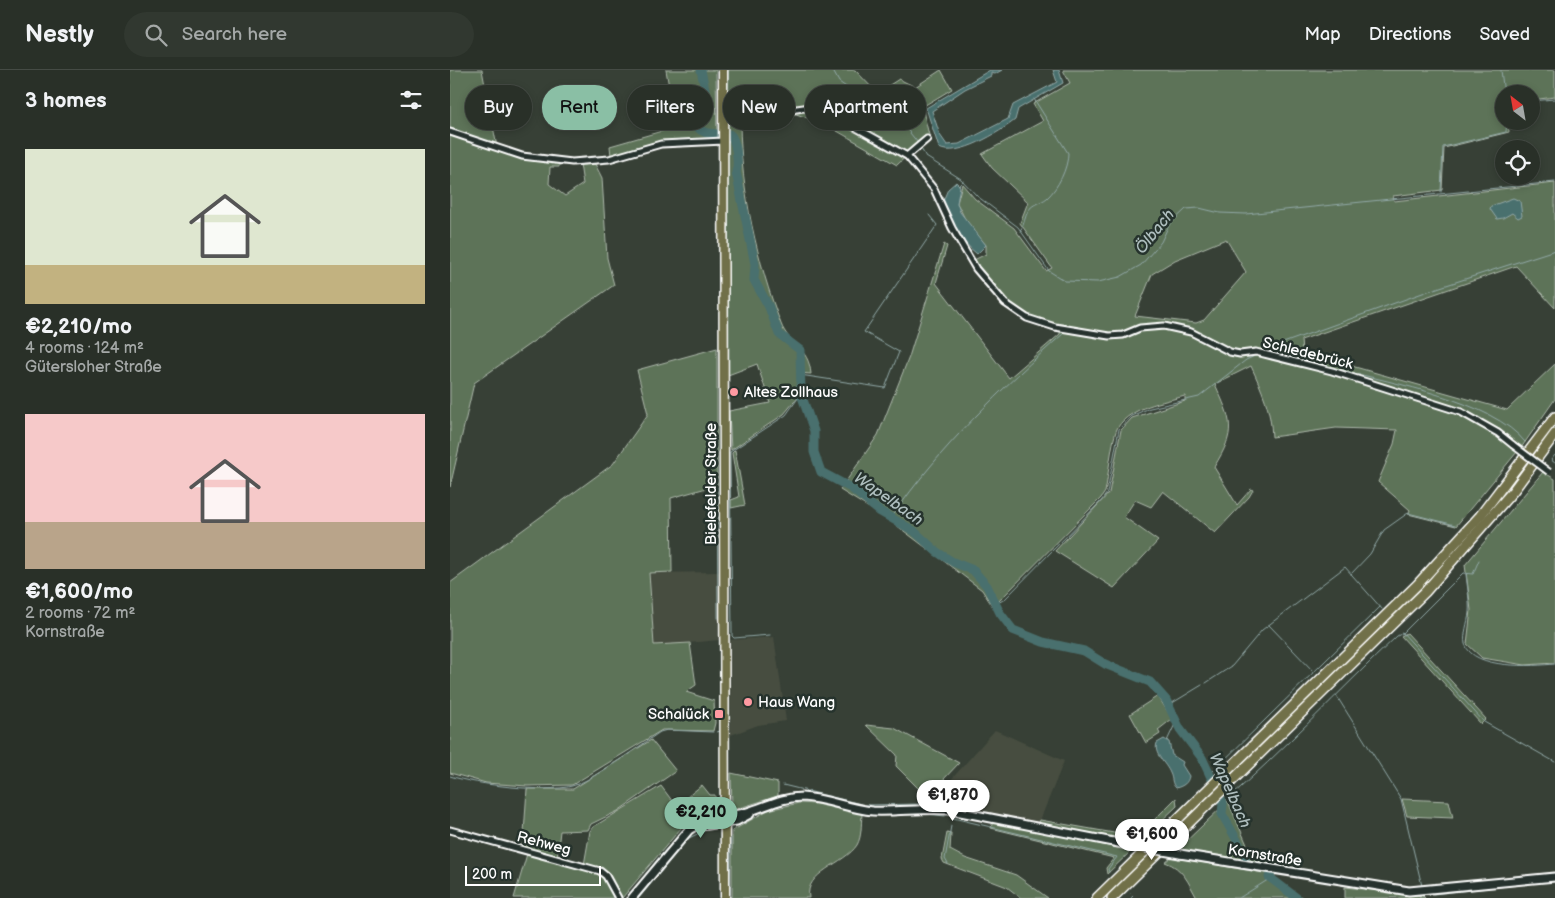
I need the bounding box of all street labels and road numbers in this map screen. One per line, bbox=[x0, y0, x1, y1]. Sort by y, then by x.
street label: Schledebrück bbox=[1261, 333, 1356, 374]
street label: Bielefelder Straße bbox=[702, 423, 721, 545]
street label: Rehweg bbox=[515, 827, 573, 860]
street label: Kornstraße bbox=[1226, 840, 1303, 871]

